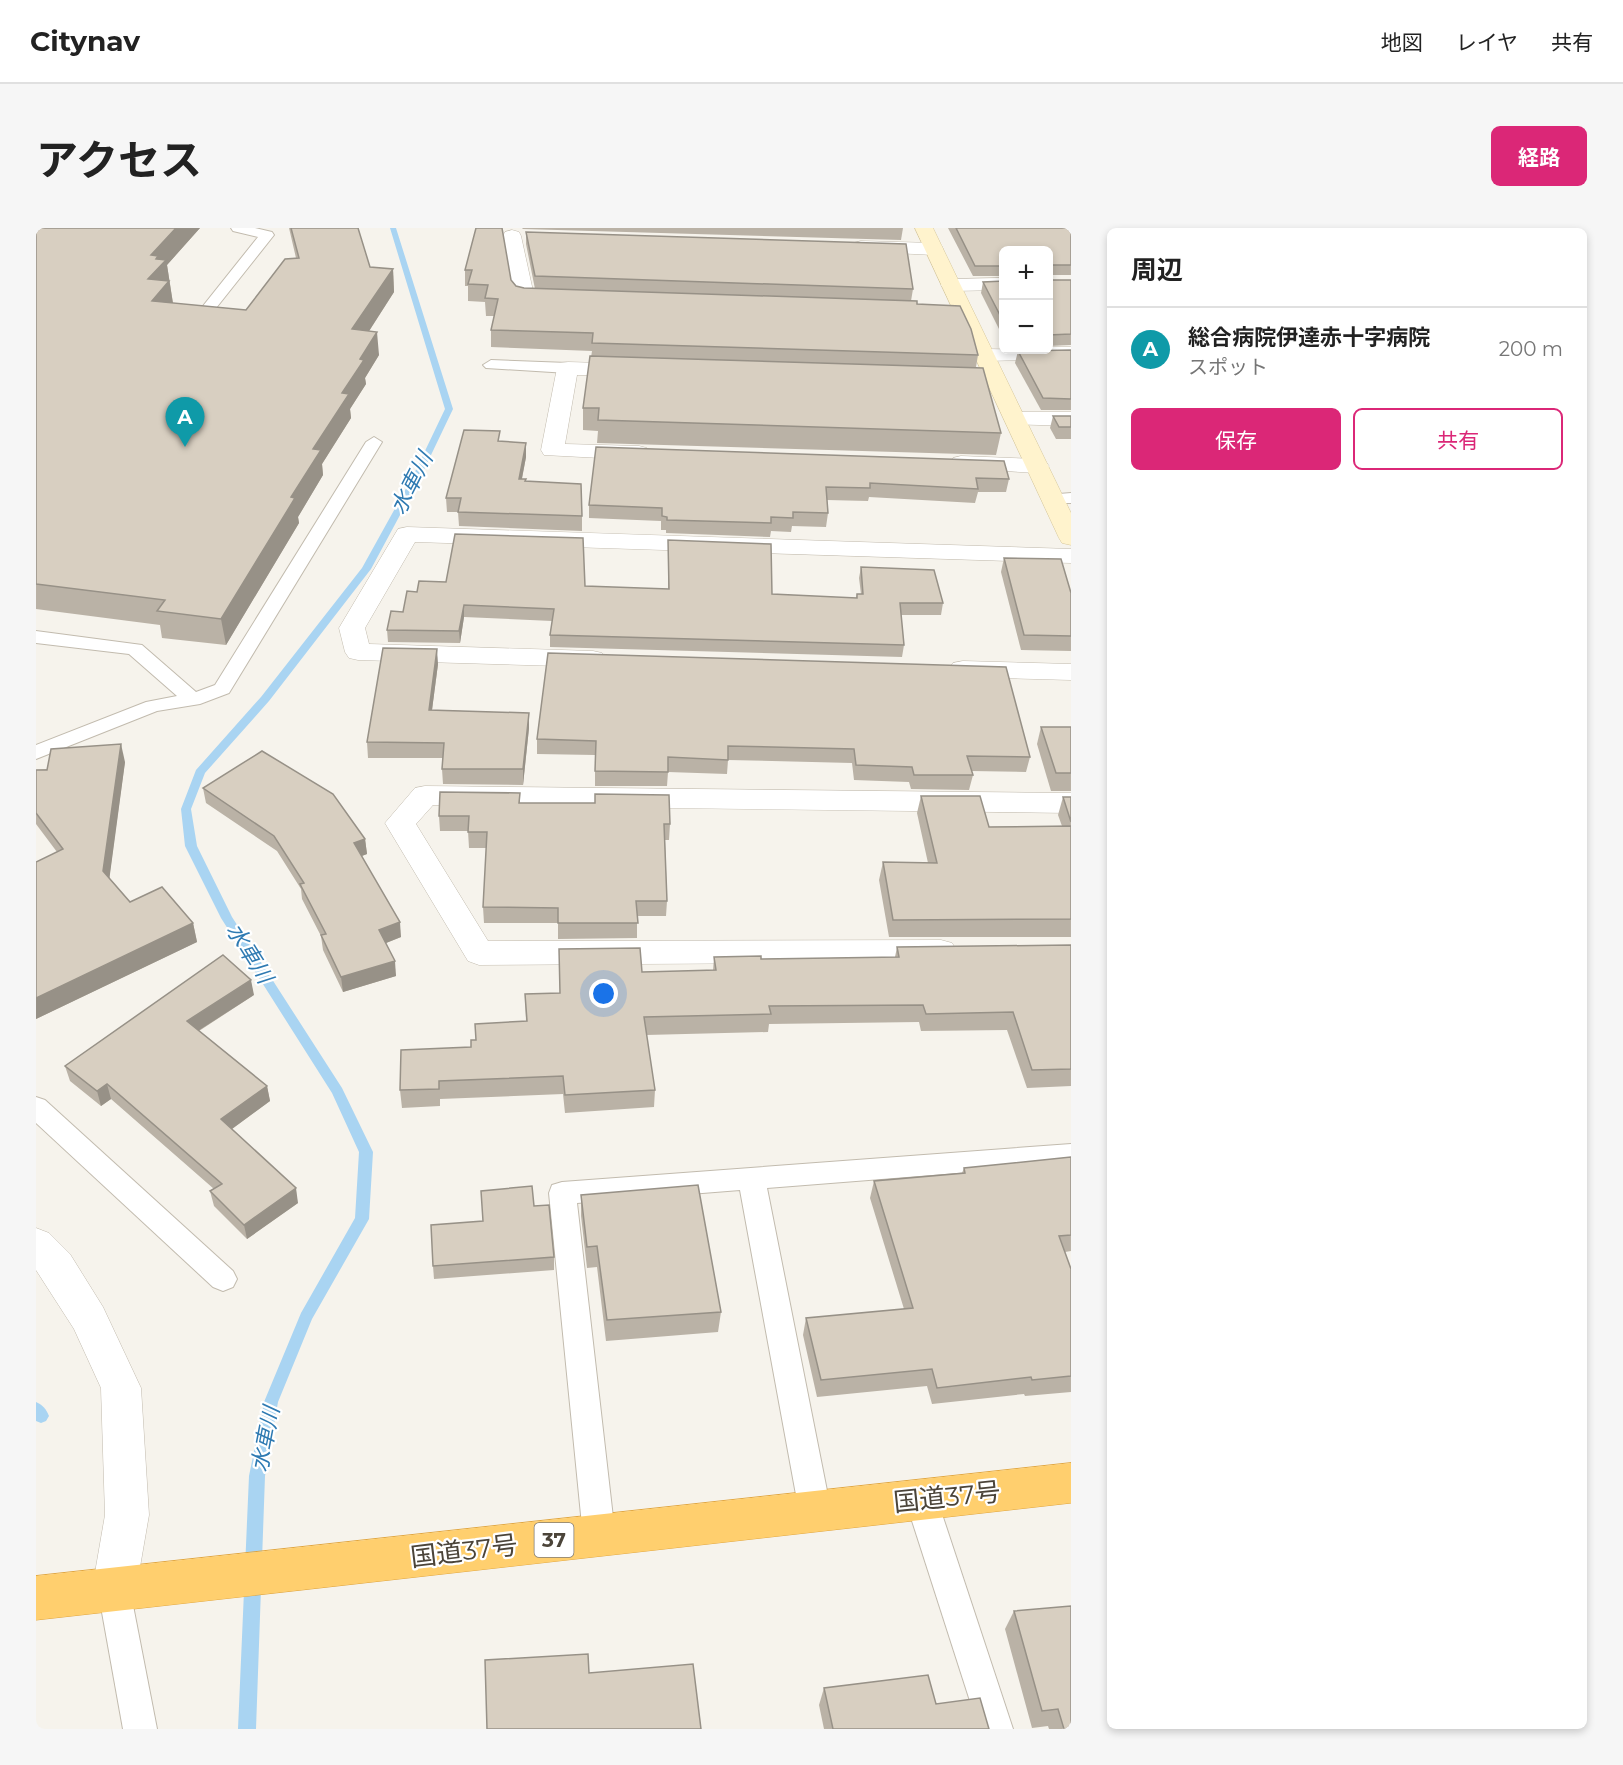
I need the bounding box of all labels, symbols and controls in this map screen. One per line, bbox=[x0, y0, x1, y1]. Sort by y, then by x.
text: Citynav bbox=[30, 24, 140, 58]
text: 地図 bbox=[1381, 30, 1423, 55]
text: レイヤ bbox=[1456, 30, 1518, 55]
text: 共有 bbox=[1551, 30, 1593, 55]
button: 経路 bbox=[1491, 126, 1587, 186]
text: アクセス bbox=[36, 134, 202, 186]
map controls bbox=[999, 246, 1053, 354]
button: + bbox=[999, 246, 1053, 300]
text: 周辺 bbox=[1131, 254, 1183, 286]
button: − bbox=[999, 300, 1053, 354]
text: 総合病院伊達赤十字病院 bbox=[1188, 324, 1430, 351]
text: A bbox=[1143, 337, 1158, 361]
text: 200 m bbox=[1499, 337, 1563, 361]
text: スポット bbox=[1188, 355, 1268, 379]
pin: A bbox=[166, 398, 204, 447]
button: 保存 bbox=[1131, 408, 1341, 470]
button: 共有 bbox=[1353, 408, 1563, 470]
water label: 水車川 bbox=[384, 446, 439, 519]
water label: 水車川 bbox=[221, 918, 280, 990]
your location bbox=[589, 979, 618, 1008]
water label: 水車川 bbox=[246, 1402, 285, 1474]
street label: 国道37号 bbox=[892, 1475, 1002, 1519]
road number: 37 bbox=[534, 1523, 574, 1557]
street label: 国道37号 bbox=[409, 1529, 519, 1573]

